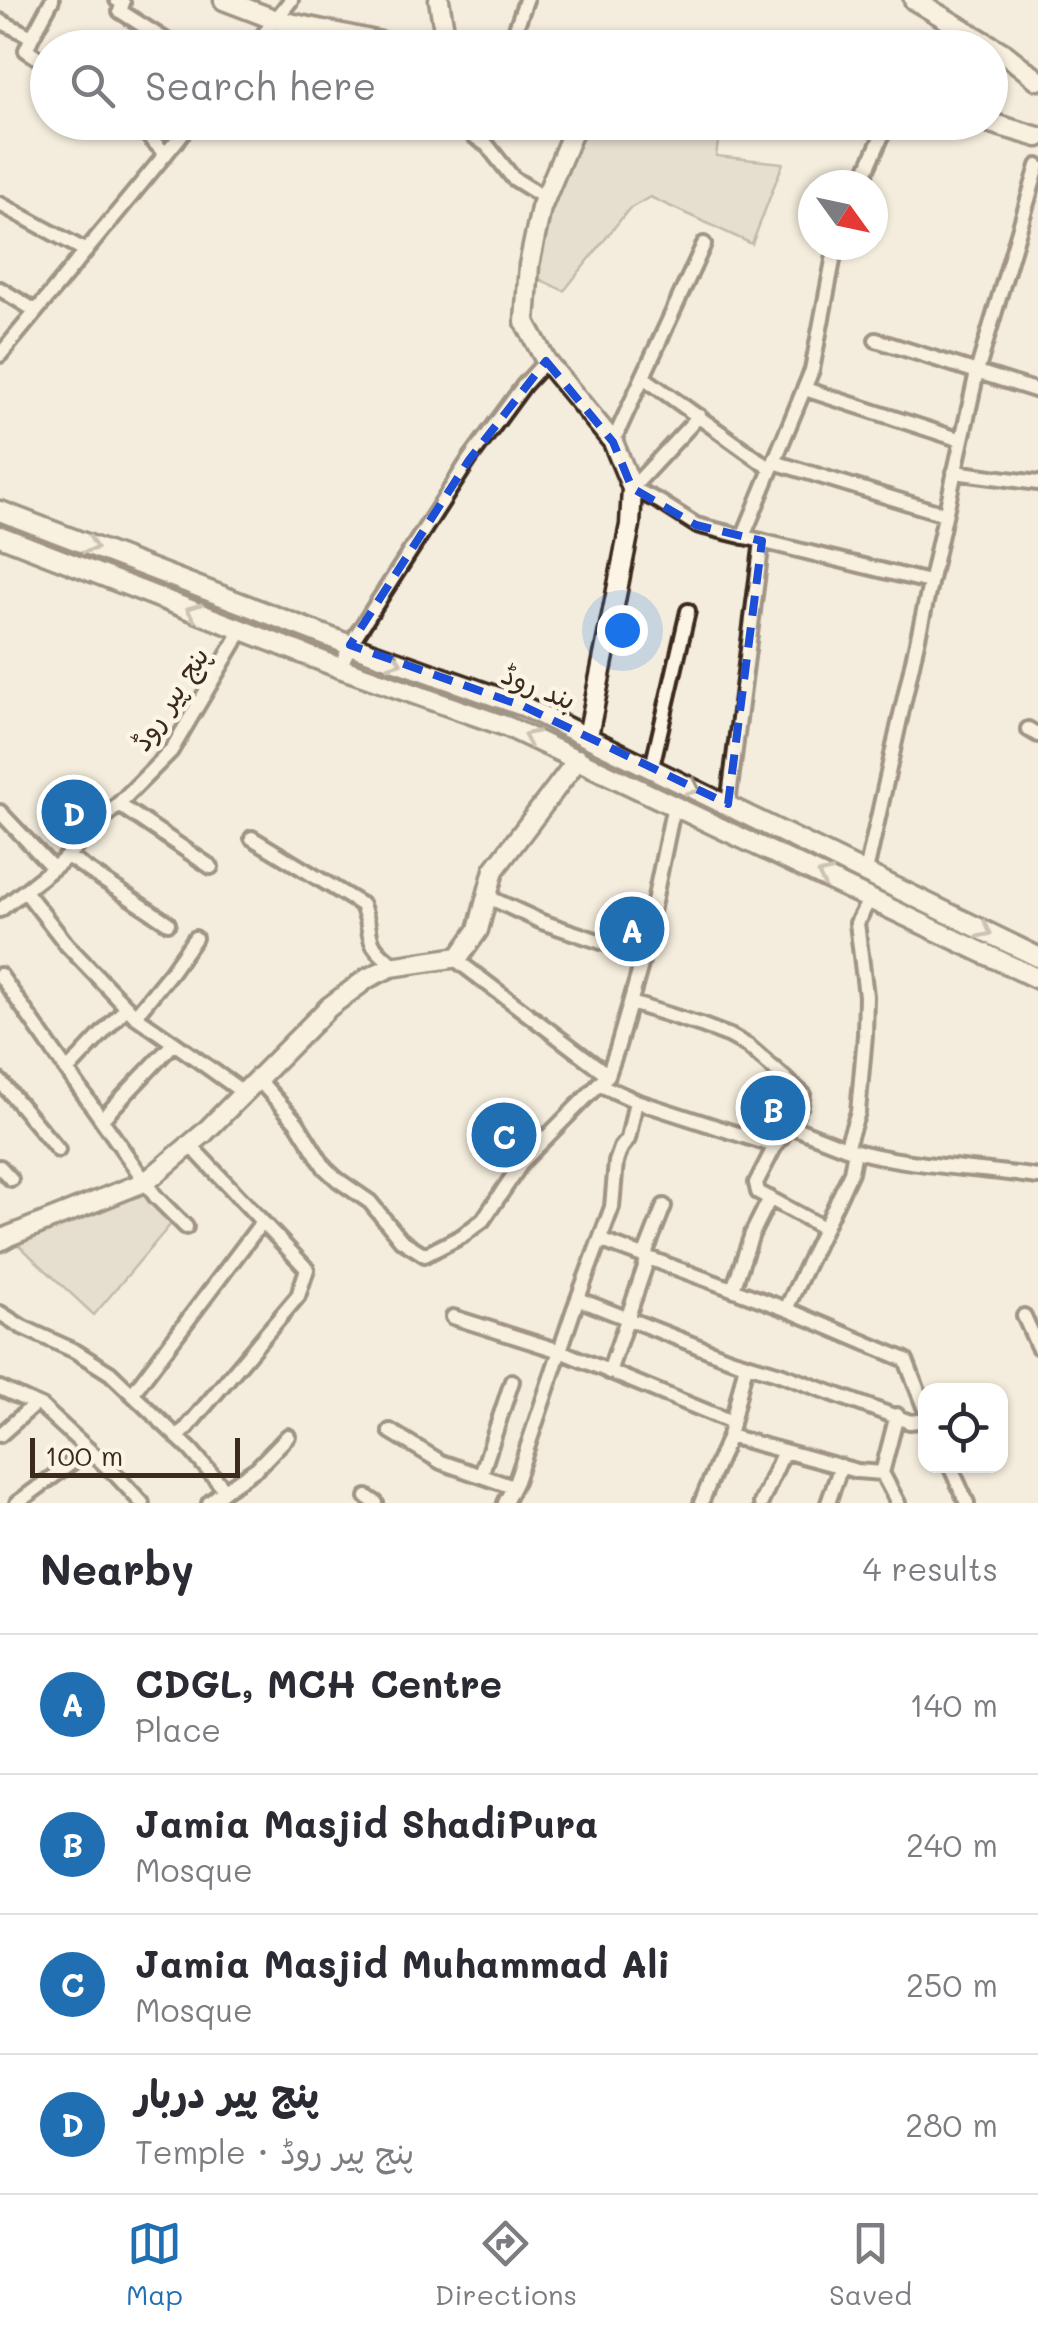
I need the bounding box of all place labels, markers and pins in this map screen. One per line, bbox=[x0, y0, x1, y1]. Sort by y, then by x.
pin: D bbox=[42, 774, 106, 850]
pin: A bbox=[600, 892, 664, 966]
pin: B bbox=[740, 1070, 806, 1146]
pin: C bbox=[472, 1098, 536, 1172]

